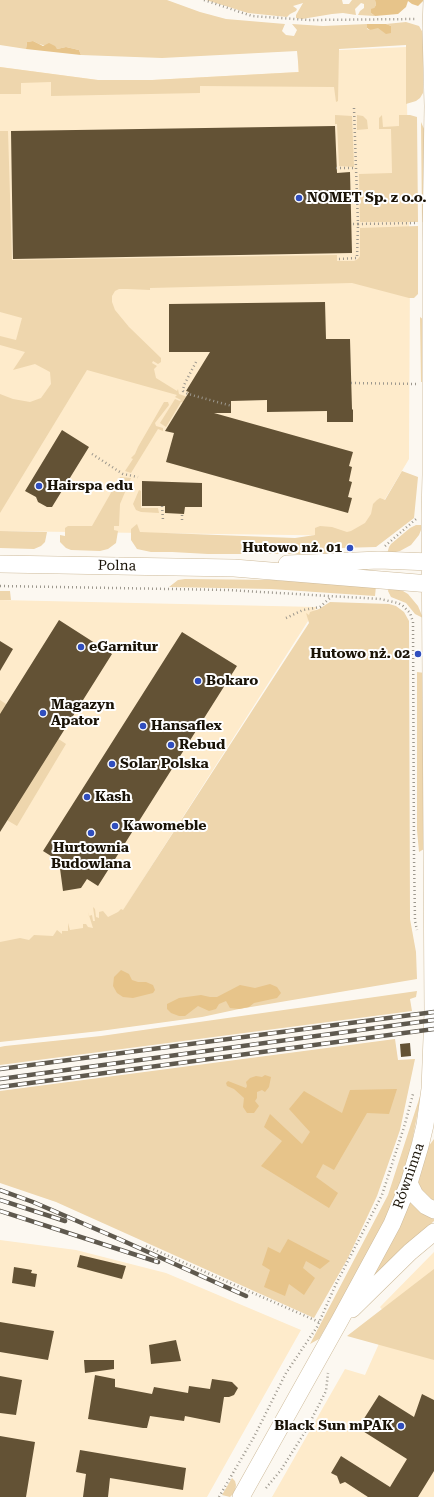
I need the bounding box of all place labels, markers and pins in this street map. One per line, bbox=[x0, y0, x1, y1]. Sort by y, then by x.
place label: NOMET Sp. z o.o. bbox=[307, 190, 427, 206]
marker: NOMET Sp. z o.o. bbox=[294, 193, 304, 203]
place label: Hairspa edu bbox=[47, 478, 133, 494]
marker: Hairspa edu bbox=[34, 481, 44, 491]
place label: Hutowo nż. 01 bbox=[242, 540, 342, 556]
marker: Hutowo nż. 01 bbox=[345, 543, 355, 553]
place label: eGarnitur bbox=[89, 639, 158, 655]
marker: eGarnitur bbox=[76, 642, 86, 652]
place label: Hutowo nż. 02 bbox=[310, 646, 410, 662]
marker: Hutowo nż. 02 bbox=[413, 649, 423, 659]
place label: Bokaro bbox=[206, 673, 258, 689]
marker: Bokaro bbox=[193, 676, 203, 686]
place label: Magazyn Apator bbox=[51, 697, 115, 730]
marker: Magazyn Apator bbox=[38, 708, 48, 718]
place label: Hansaflex bbox=[151, 718, 222, 734]
marker: Hansaflex bbox=[138, 721, 148, 731]
place label: Rebud bbox=[179, 737, 225, 753]
marker: Rebud bbox=[166, 740, 176, 750]
place label: Solar Polska bbox=[120, 756, 209, 772]
marker: Solar Polska bbox=[107, 759, 117, 769]
place label: Kash bbox=[95, 789, 131, 805]
marker: Kash bbox=[82, 792, 92, 802]
place label: Kawomeble bbox=[123, 818, 207, 834]
marker: Kawomeble bbox=[110, 821, 120, 831]
marker: Hurtownia Budowlana bbox=[86, 828, 96, 838]
place label: Hurtownia Budowlana bbox=[51, 840, 131, 872]
place label: Black Sun mPAK bbox=[274, 1418, 393, 1434]
marker: Black Sun mPAK bbox=[396, 1421, 406, 1431]

